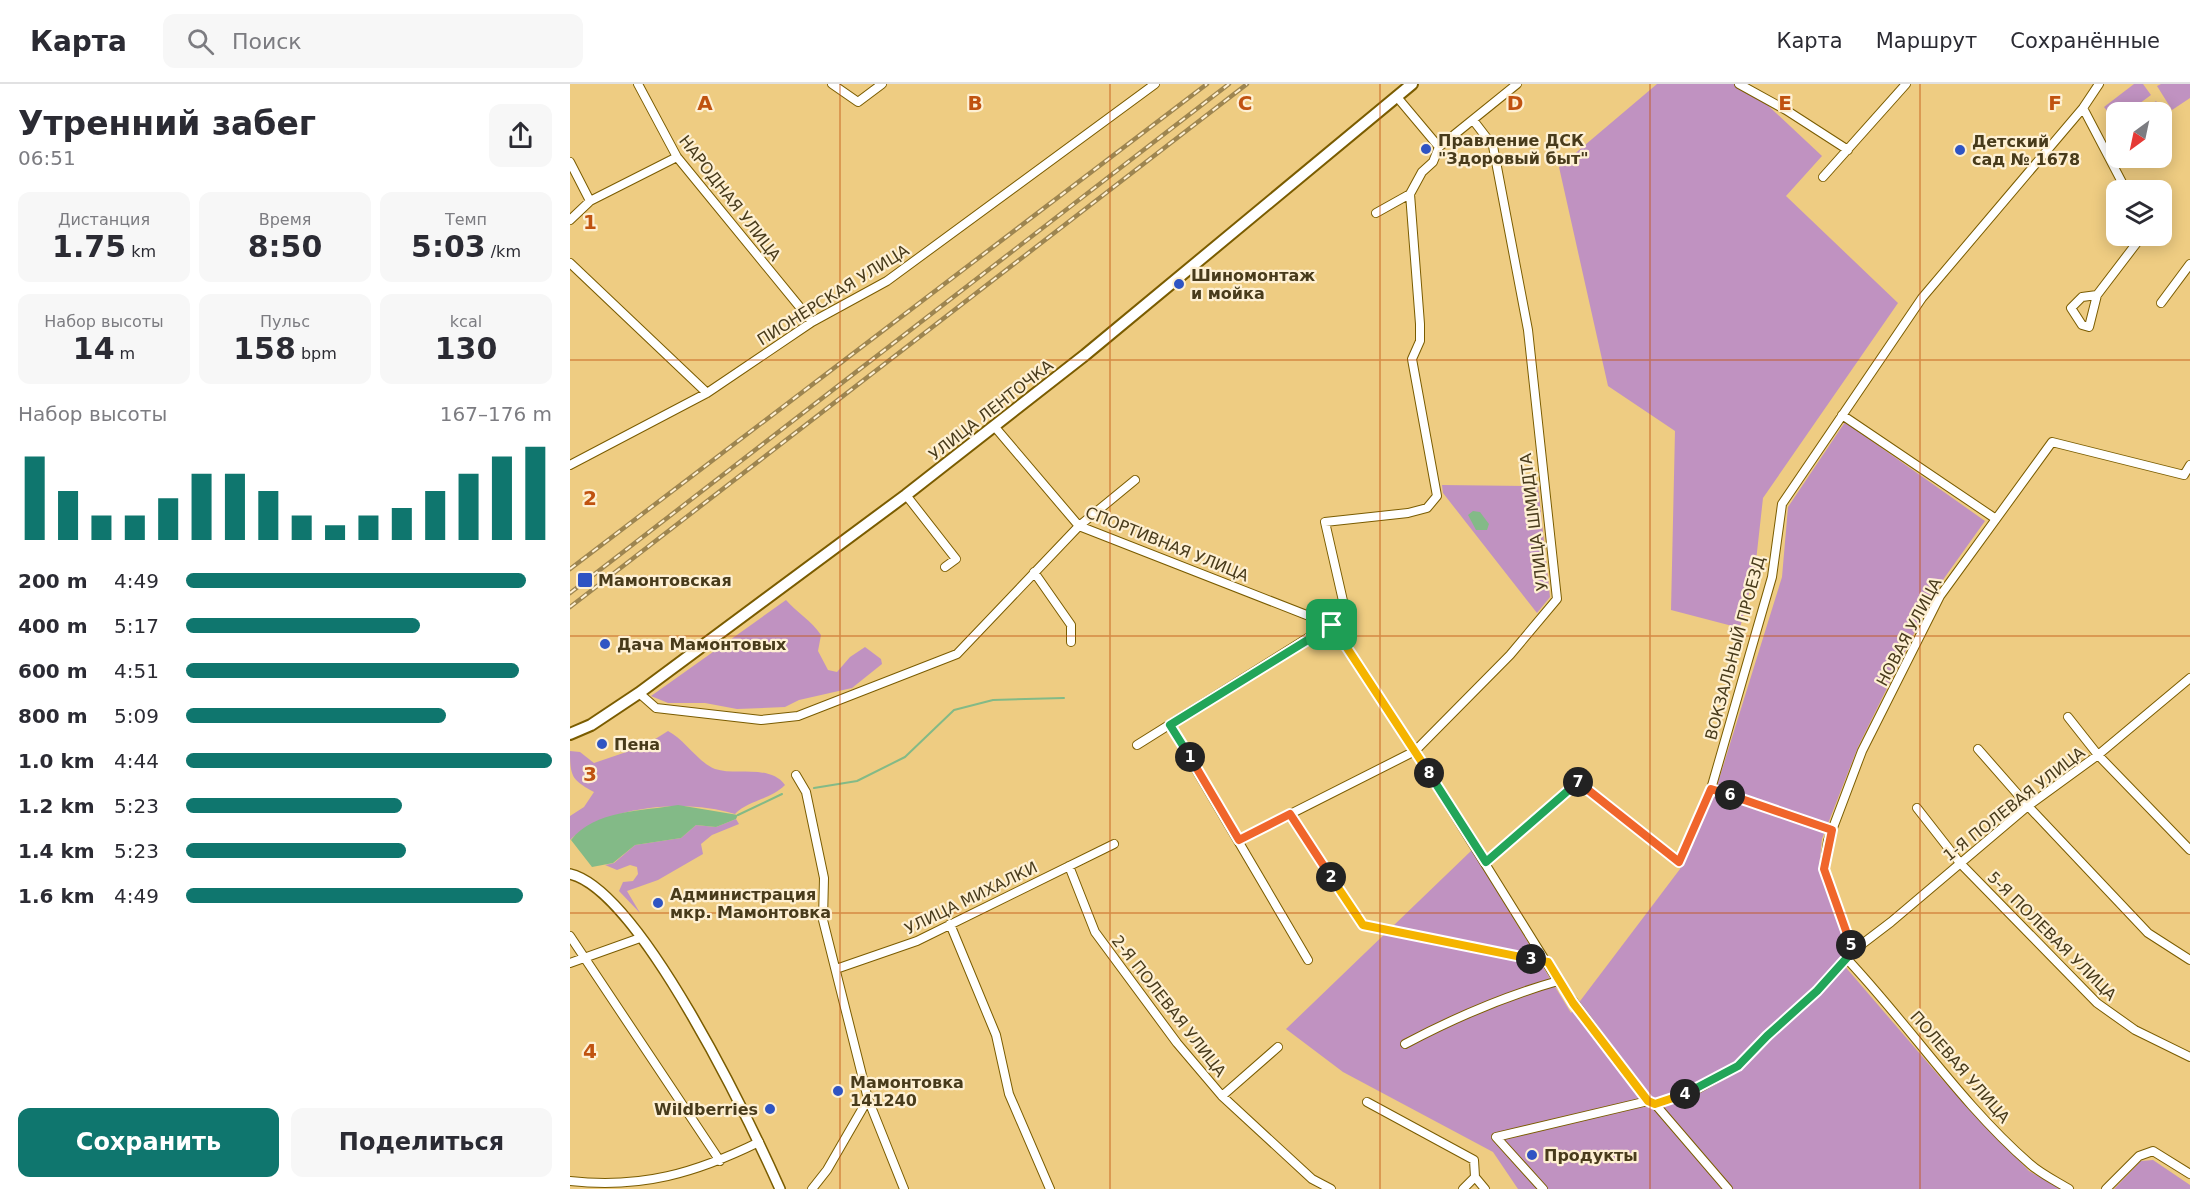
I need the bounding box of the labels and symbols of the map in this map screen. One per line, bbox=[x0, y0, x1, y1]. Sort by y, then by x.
text: A bbox=[697, 91, 713, 115]
text: B bbox=[967, 91, 983, 115]
text: C bbox=[1238, 91, 1252, 115]
text: D bbox=[1507, 91, 1523, 115]
text: E bbox=[1778, 91, 1792, 115]
text: F bbox=[2048, 91, 2062, 115]
north arrow bbox=[2106, 102, 2172, 168]
street label: НАРОДНАЯ УЛИЦА bbox=[675, 131, 785, 265]
place label: Правление ДСК "Здоровый быт" bbox=[1438, 131, 1589, 168]
place label: Детский сад № 1678 bbox=[1972, 132, 2080, 169]
marker: Правление ДСК "Здоровый быт" bbox=[1419, 142, 1433, 156]
marker: Детский сад № 1678 bbox=[1953, 143, 1967, 157]
text: 1 bbox=[583, 210, 597, 234]
street label: ПИОНЕРСКАЯ УЛИЦА bbox=[754, 241, 912, 349]
place label: Шиномонтаж и мойка bbox=[1191, 266, 1315, 303]
marker: Шиномонтаж и мойка bbox=[1172, 277, 1186, 291]
street label: УЛИЦА ЛЕНТОЧКА bbox=[925, 356, 1057, 464]
street label: УЛИЦА ШМИДТА bbox=[1516, 452, 1552, 592]
text: 2 bbox=[583, 486, 597, 510]
street label: СПОРТИВНАЯ УЛИЦА bbox=[1083, 503, 1251, 586]
street label: ВОКЗАЛЬНЫЙ ПРОЕЗД bbox=[1701, 554, 1769, 742]
marker: Мамонтовская bbox=[576, 571, 594, 589]
place label: Мамонтовская bbox=[598, 571, 732, 590]
street label: НОВАЯ УЛИЦА bbox=[1872, 575, 1946, 689]
pin bbox=[1306, 599, 1357, 650]
place label: Дача Мамонтовых bbox=[617, 635, 787, 654]
marker: Дача Мамонтовых bbox=[598, 637, 612, 651]
place label: Пена bbox=[614, 735, 660, 754]
marker: Пена bbox=[595, 737, 609, 751]
pin: 1 bbox=[1175, 742, 1205, 772]
street label: 1-Я ПОЛЕВАЯ УЛИЦА bbox=[1940, 743, 2089, 865]
pin: 8 bbox=[1414, 758, 1444, 788]
text: 3 bbox=[583, 762, 597, 786]
pin: 7 bbox=[1563, 767, 1593, 797]
pin: 6 bbox=[1715, 780, 1745, 810]
street label: УЛИЦА МИХАЛКИ bbox=[902, 858, 1040, 938]
pin: 2 bbox=[1316, 862, 1346, 892]
street label: 5-Я ПОЛЕВАЯ УЛИЦА bbox=[1984, 868, 2120, 1004]
place label: Администрация мкр. Мамонтовка bbox=[670, 885, 831, 922]
marker: Администрация мкр. Мамонтовка bbox=[651, 896, 665, 910]
pin: 5 bbox=[1836, 930, 1866, 960]
street label: 2-Я ПОЛЕВАЯ УЛИЦА bbox=[1108, 932, 1230, 1081]
pin: 3 bbox=[1516, 944, 1546, 974]
street label: ПОЛЕВАЯ УЛИЦА bbox=[1906, 1007, 2014, 1127]
text: 4 bbox=[583, 1039, 597, 1063]
place label: Мамонтовка 141240 bbox=[850, 1073, 964, 1110]
pin: 4 bbox=[1670, 1079, 1700, 1109]
marker: Мамонтовка 141240 bbox=[831, 1084, 845, 1098]
place label: Wildberries bbox=[654, 1100, 758, 1119]
marker: Wildberries bbox=[763, 1102, 777, 1116]
place label: Продукты bbox=[1544, 1146, 1638, 1165]
marker: Продукты bbox=[1525, 1148, 1539, 1162]

